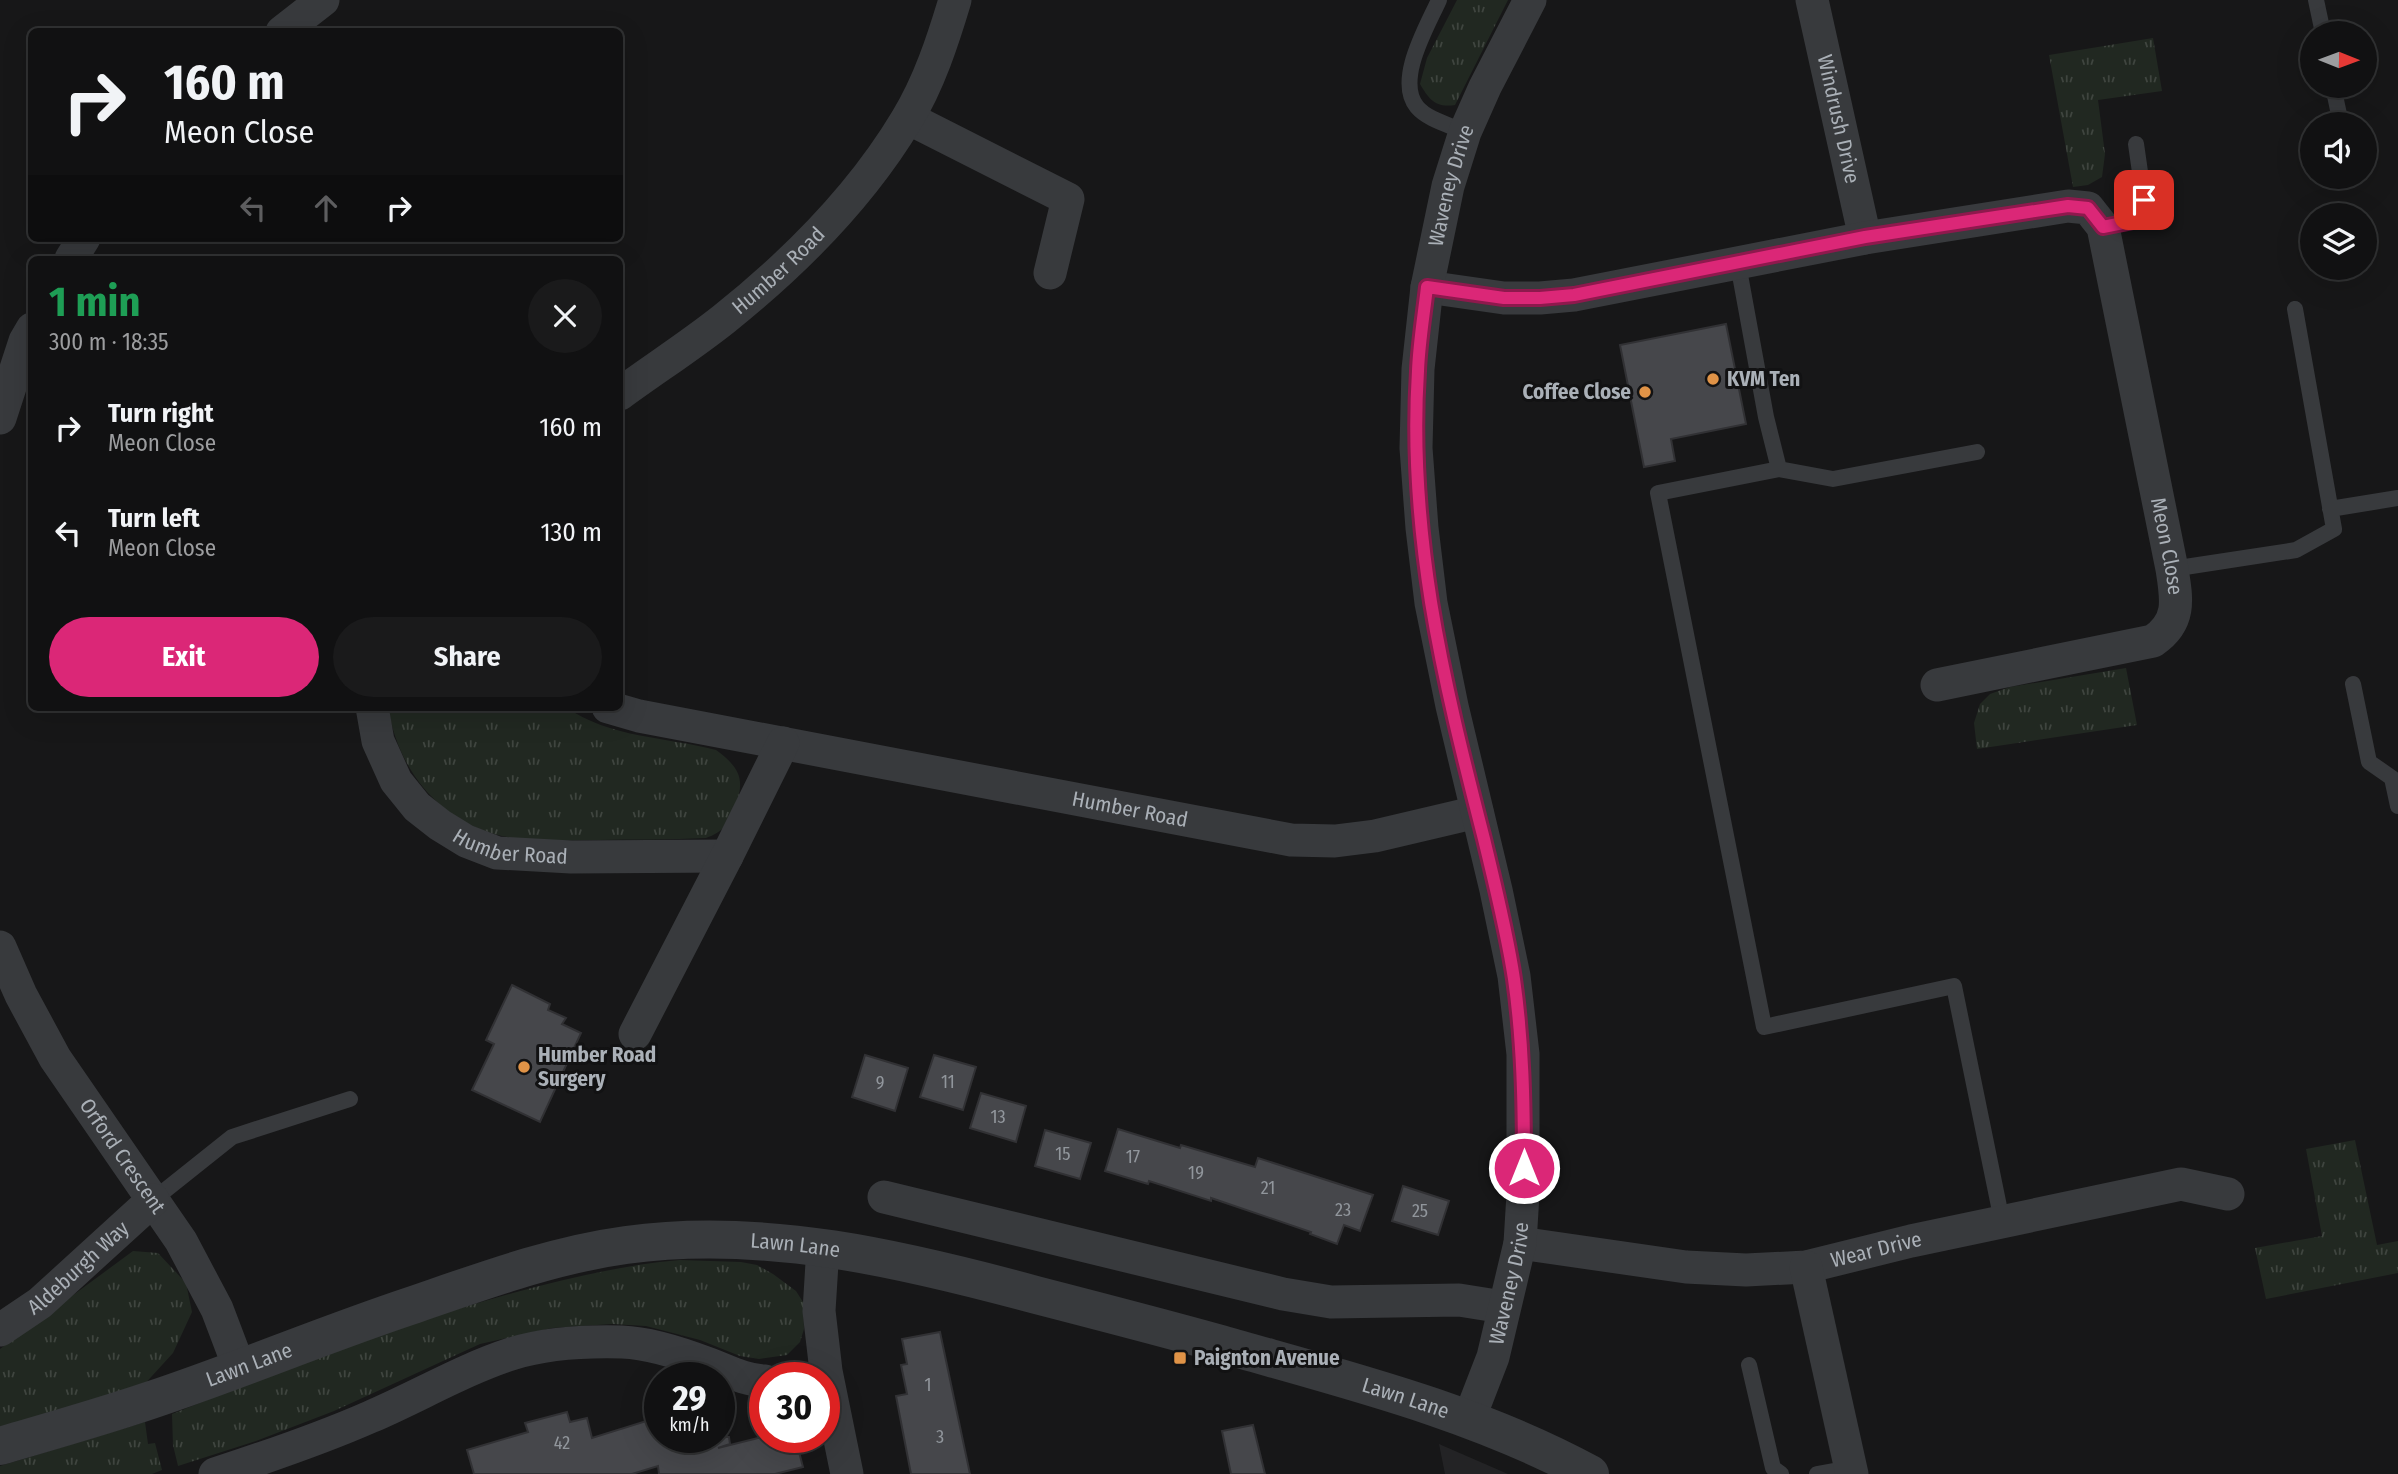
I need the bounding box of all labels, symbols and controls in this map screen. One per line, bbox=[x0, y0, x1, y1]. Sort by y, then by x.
north arrow bbox=[2300, 21, 2376, 98]
map controls bbox=[2300, 21, 2377, 280]
street label: Windrush Drive bbox=[1812, 52, 1865, 186]
text: 160 m bbox=[164, 53, 285, 112]
icon: right bbox=[49, 56, 140, 147]
button: sound bbox=[2300, 112, 2377, 189]
text: Meon Close bbox=[164, 113, 314, 151]
street label: Waveney Drive bbox=[1423, 120, 1480, 249]
pin bbox=[2114, 170, 2174, 230]
icon: arrive bbox=[2125, 181, 2163, 219]
icon: left bbox=[234, 189, 272, 227]
icon: ahead bbox=[307, 189, 345, 227]
icon: right bbox=[380, 189, 418, 227]
button: layers bbox=[2300, 203, 2377, 280]
street label: Humber Road bbox=[727, 222, 830, 320]
text: 1 min bbox=[49, 277, 140, 327]
button: close bbox=[528, 279, 602, 353]
text: 300 m · 18:35 bbox=[49, 328, 169, 356]
place label: KVM Ten bbox=[1727, 366, 1800, 392]
marker: KVM Ten bbox=[1705, 371, 1721, 387]
place label: Coffee Close bbox=[1522, 379, 1631, 405]
marker: Coffee Close bbox=[1637, 384, 1653, 400]
text: Turn right bbox=[108, 398, 214, 429]
icon: right bbox=[49, 409, 87, 447]
text: 160 m bbox=[539, 412, 602, 443]
text: Meon Close bbox=[108, 429, 216, 457]
street label: Meon Close bbox=[2145, 495, 2188, 596]
text: Turn left bbox=[108, 503, 200, 534]
icon: left bbox=[49, 514, 87, 552]
text: 130 m bbox=[540, 517, 602, 548]
text: Meon Close bbox=[108, 534, 216, 562]
button: Exit bbox=[49, 617, 319, 697]
button: Share bbox=[333, 617, 602, 697]
street label: Humber Road bbox=[1070, 786, 1190, 833]
street label: Humber Road bbox=[448, 823, 568, 870]
place label: Humber Road Surgery bbox=[538, 1042, 656, 1092]
marker: Humber Road Surgery bbox=[516, 1059, 532, 1075]
house number: 11 bbox=[941, 1071, 955, 1093]
house number: 9 bbox=[876, 1072, 884, 1094]
street label: Orford Crescent bbox=[74, 1093, 171, 1219]
house number: 13 bbox=[990, 1106, 1006, 1128]
position arrow bbox=[1487, 1131, 1561, 1205]
house number: 15 bbox=[1055, 1143, 1071, 1165]
house number: 17 bbox=[1126, 1146, 1140, 1168]
house number: 19 bbox=[1188, 1162, 1204, 1184]
house number: 21 bbox=[1261, 1177, 1275, 1199]
house number: 23 bbox=[1335, 1199, 1351, 1221]
house number: 25 bbox=[1412, 1200, 1428, 1222]
street label: Aldeburgh Way bbox=[23, 1215, 135, 1321]
street label: Waveney Drive bbox=[1483, 1221, 1534, 1347]
street label: Wear Drive bbox=[1828, 1226, 1924, 1273]
street label: Lawn Lane bbox=[750, 1228, 842, 1263]
street label: Lawn Lane bbox=[202, 1337, 296, 1393]
place label: Paignton Avenue bbox=[1194, 1345, 1340, 1371]
marker: Paignton Avenue bbox=[1172, 1350, 1188, 1366]
speed limit sign: 30 bbox=[749, 1362, 840, 1453]
street label: Lawn Lane bbox=[1359, 1372, 1453, 1424]
house number: 1 bbox=[924, 1374, 932, 1396]
text: 29 bbox=[672, 1377, 707, 1419]
text: km/h bbox=[669, 1414, 710, 1436]
house number: 3 bbox=[936, 1426, 944, 1448]
house number: 42 bbox=[554, 1432, 570, 1454]

